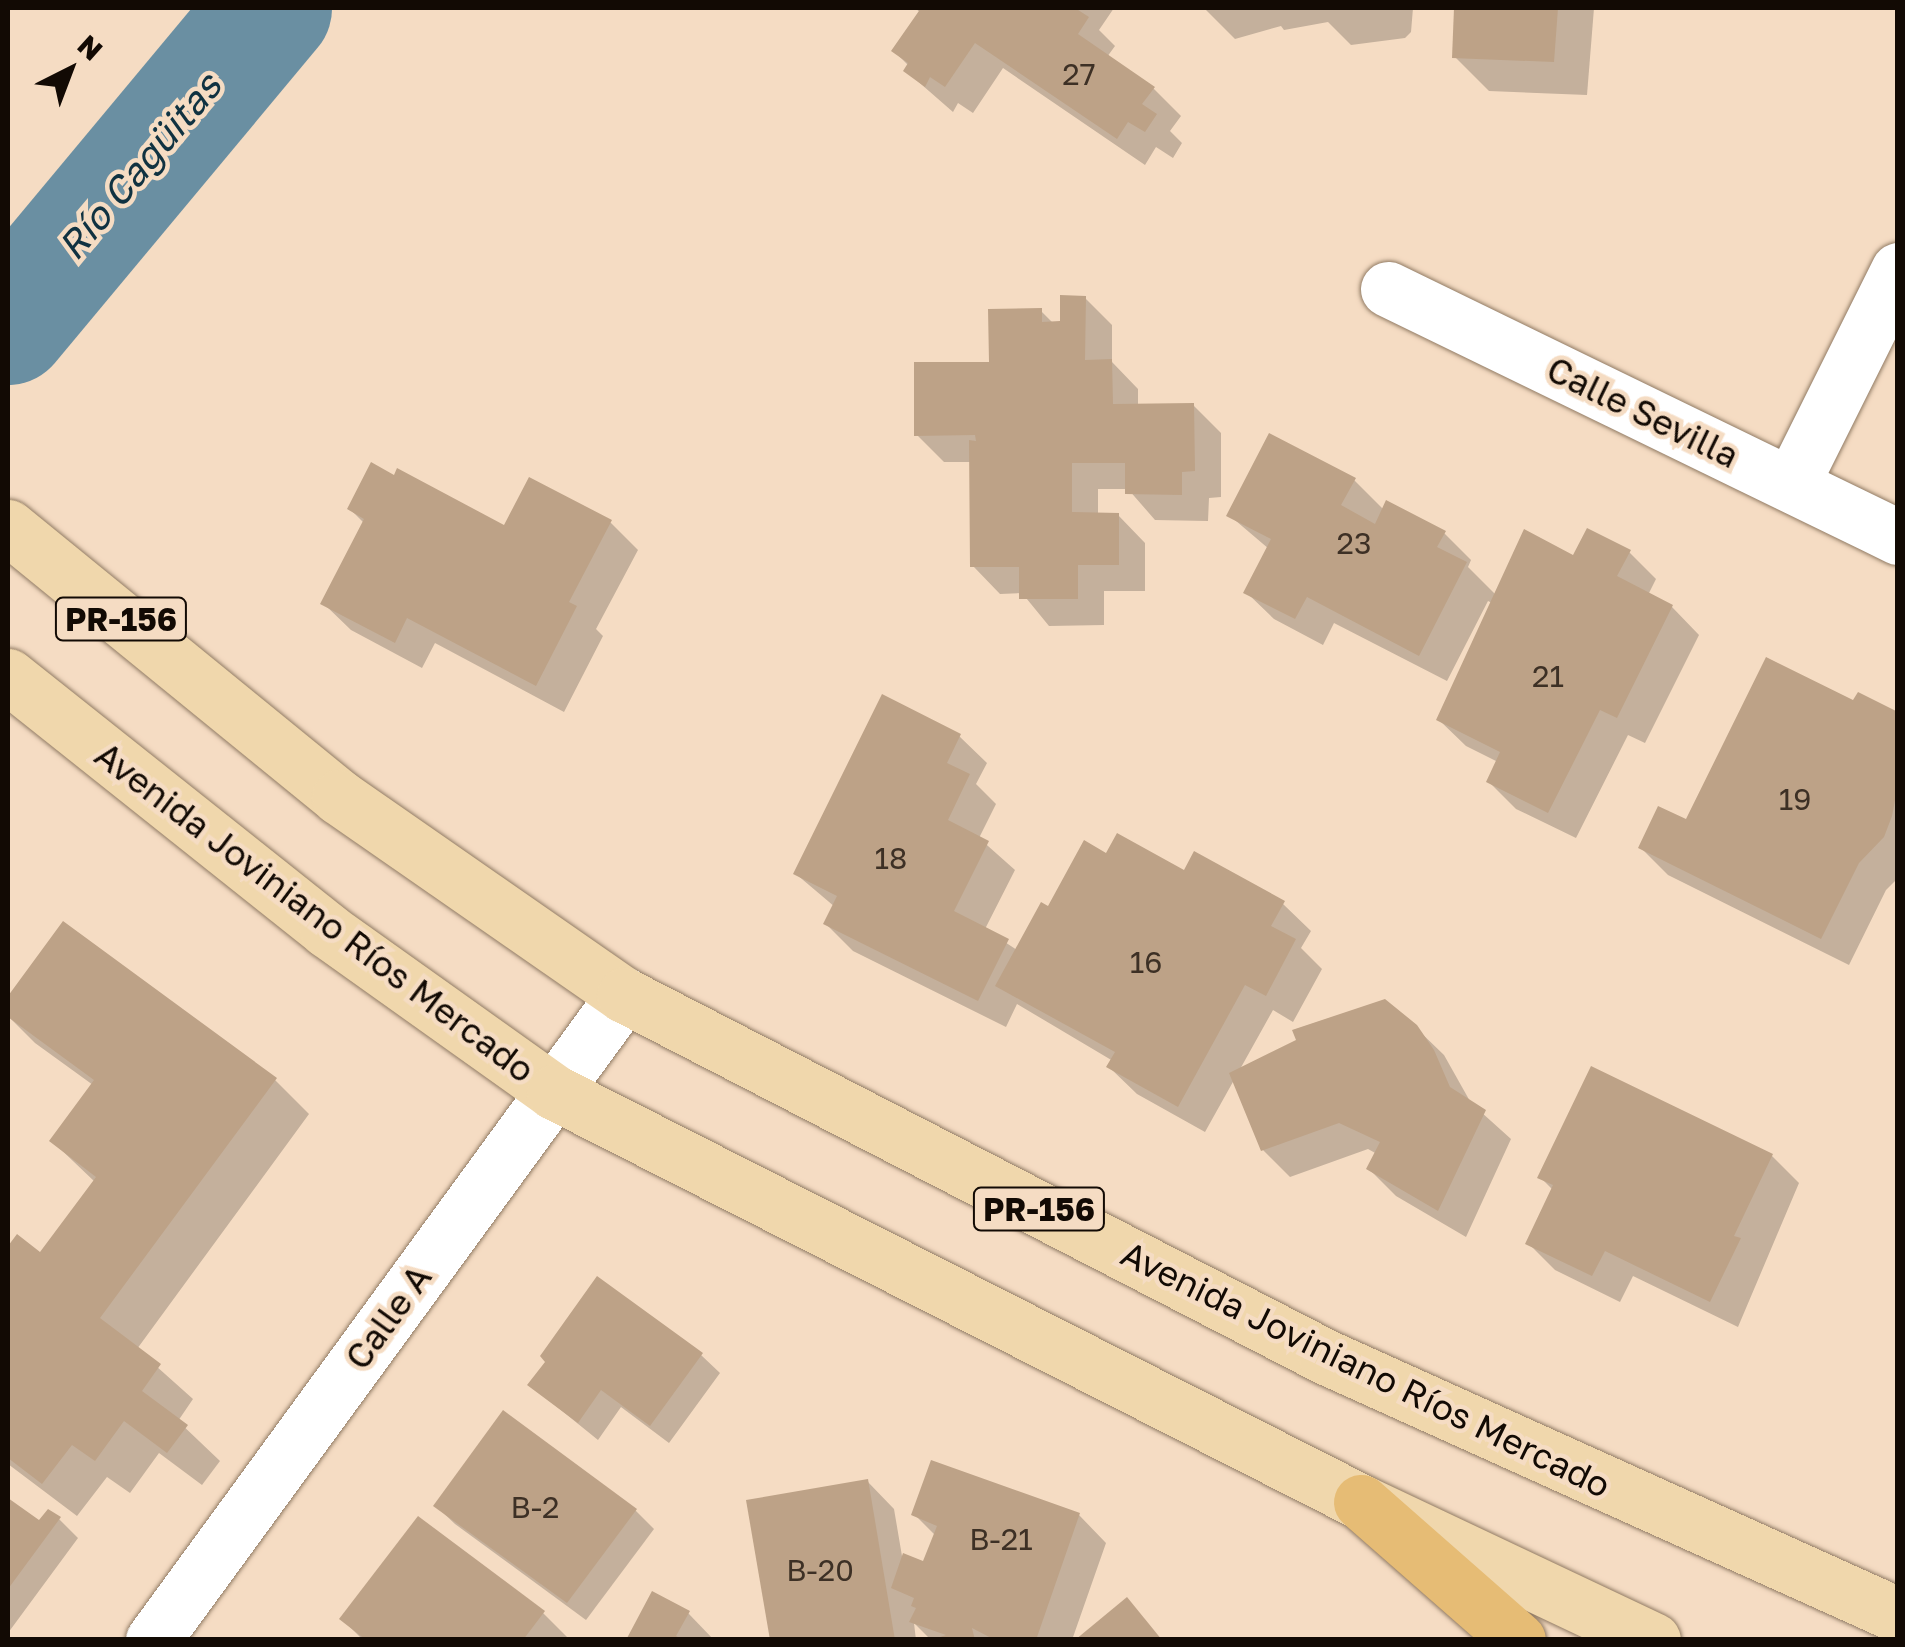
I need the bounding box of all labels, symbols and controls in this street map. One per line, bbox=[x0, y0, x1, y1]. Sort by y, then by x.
north arrow bbox=[20, 20, 120, 120]
text: N bbox=[71, 28, 109, 67]
house number: 27 bbox=[1062, 56, 1096, 92]
water label: Río Cagüitas bbox=[48, 64, 230, 268]
street label: Calle Sevilla bbox=[1540, 348, 1746, 476]
house number: 23 bbox=[1337, 525, 1371, 561]
road number: PR-156 bbox=[54, 592, 188, 646]
house number: 21 bbox=[1532, 658, 1564, 694]
street label: Avenida Joviniano Ríos Mercado bbox=[87, 733, 543, 1091]
house number: 19 bbox=[1779, 781, 1811, 817]
house number: 18 bbox=[875, 840, 907, 876]
house number: 16 bbox=[1130, 944, 1162, 980]
road number: PR-156 bbox=[972, 1182, 1106, 1236]
street label: Avenida Joviniano Ríos Mercado bbox=[1115, 1232, 1617, 1506]
street label: Calle A bbox=[336, 1257, 440, 1377]
house number: B-2 bbox=[511, 1489, 559, 1525]
house number: B-21 bbox=[969, 1521, 1033, 1557]
house number: B-20 bbox=[786, 1552, 854, 1588]

